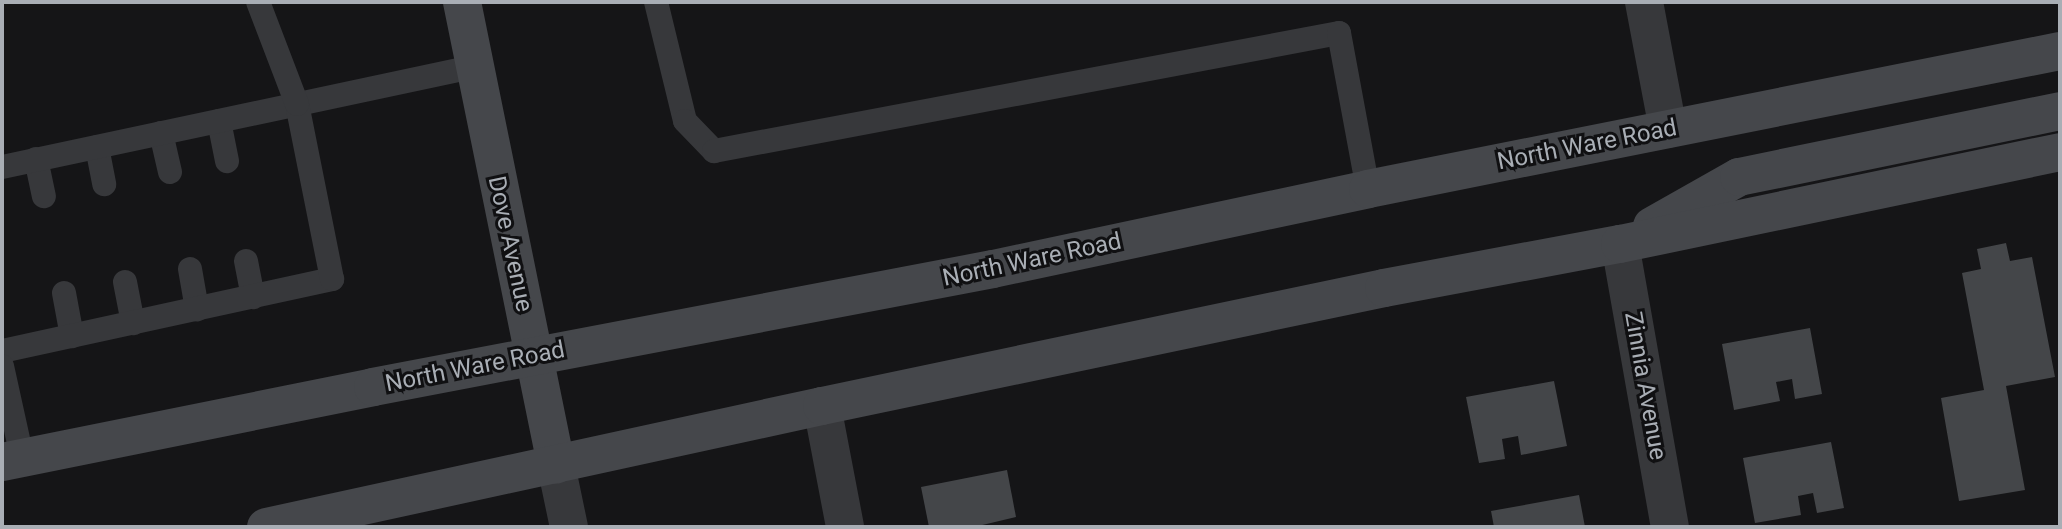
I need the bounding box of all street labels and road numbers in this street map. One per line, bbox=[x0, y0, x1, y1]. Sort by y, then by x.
street label: North Ware Road bbox=[1495, 113, 1679, 177]
street label: Dove Avenue bbox=[482, 174, 538, 314]
street label: North Ware Road bbox=[940, 227, 1124, 293]
street label: Zinnia Avenue bbox=[1618, 310, 1672, 462]
street label: North Ware Road bbox=[383, 335, 567, 399]

